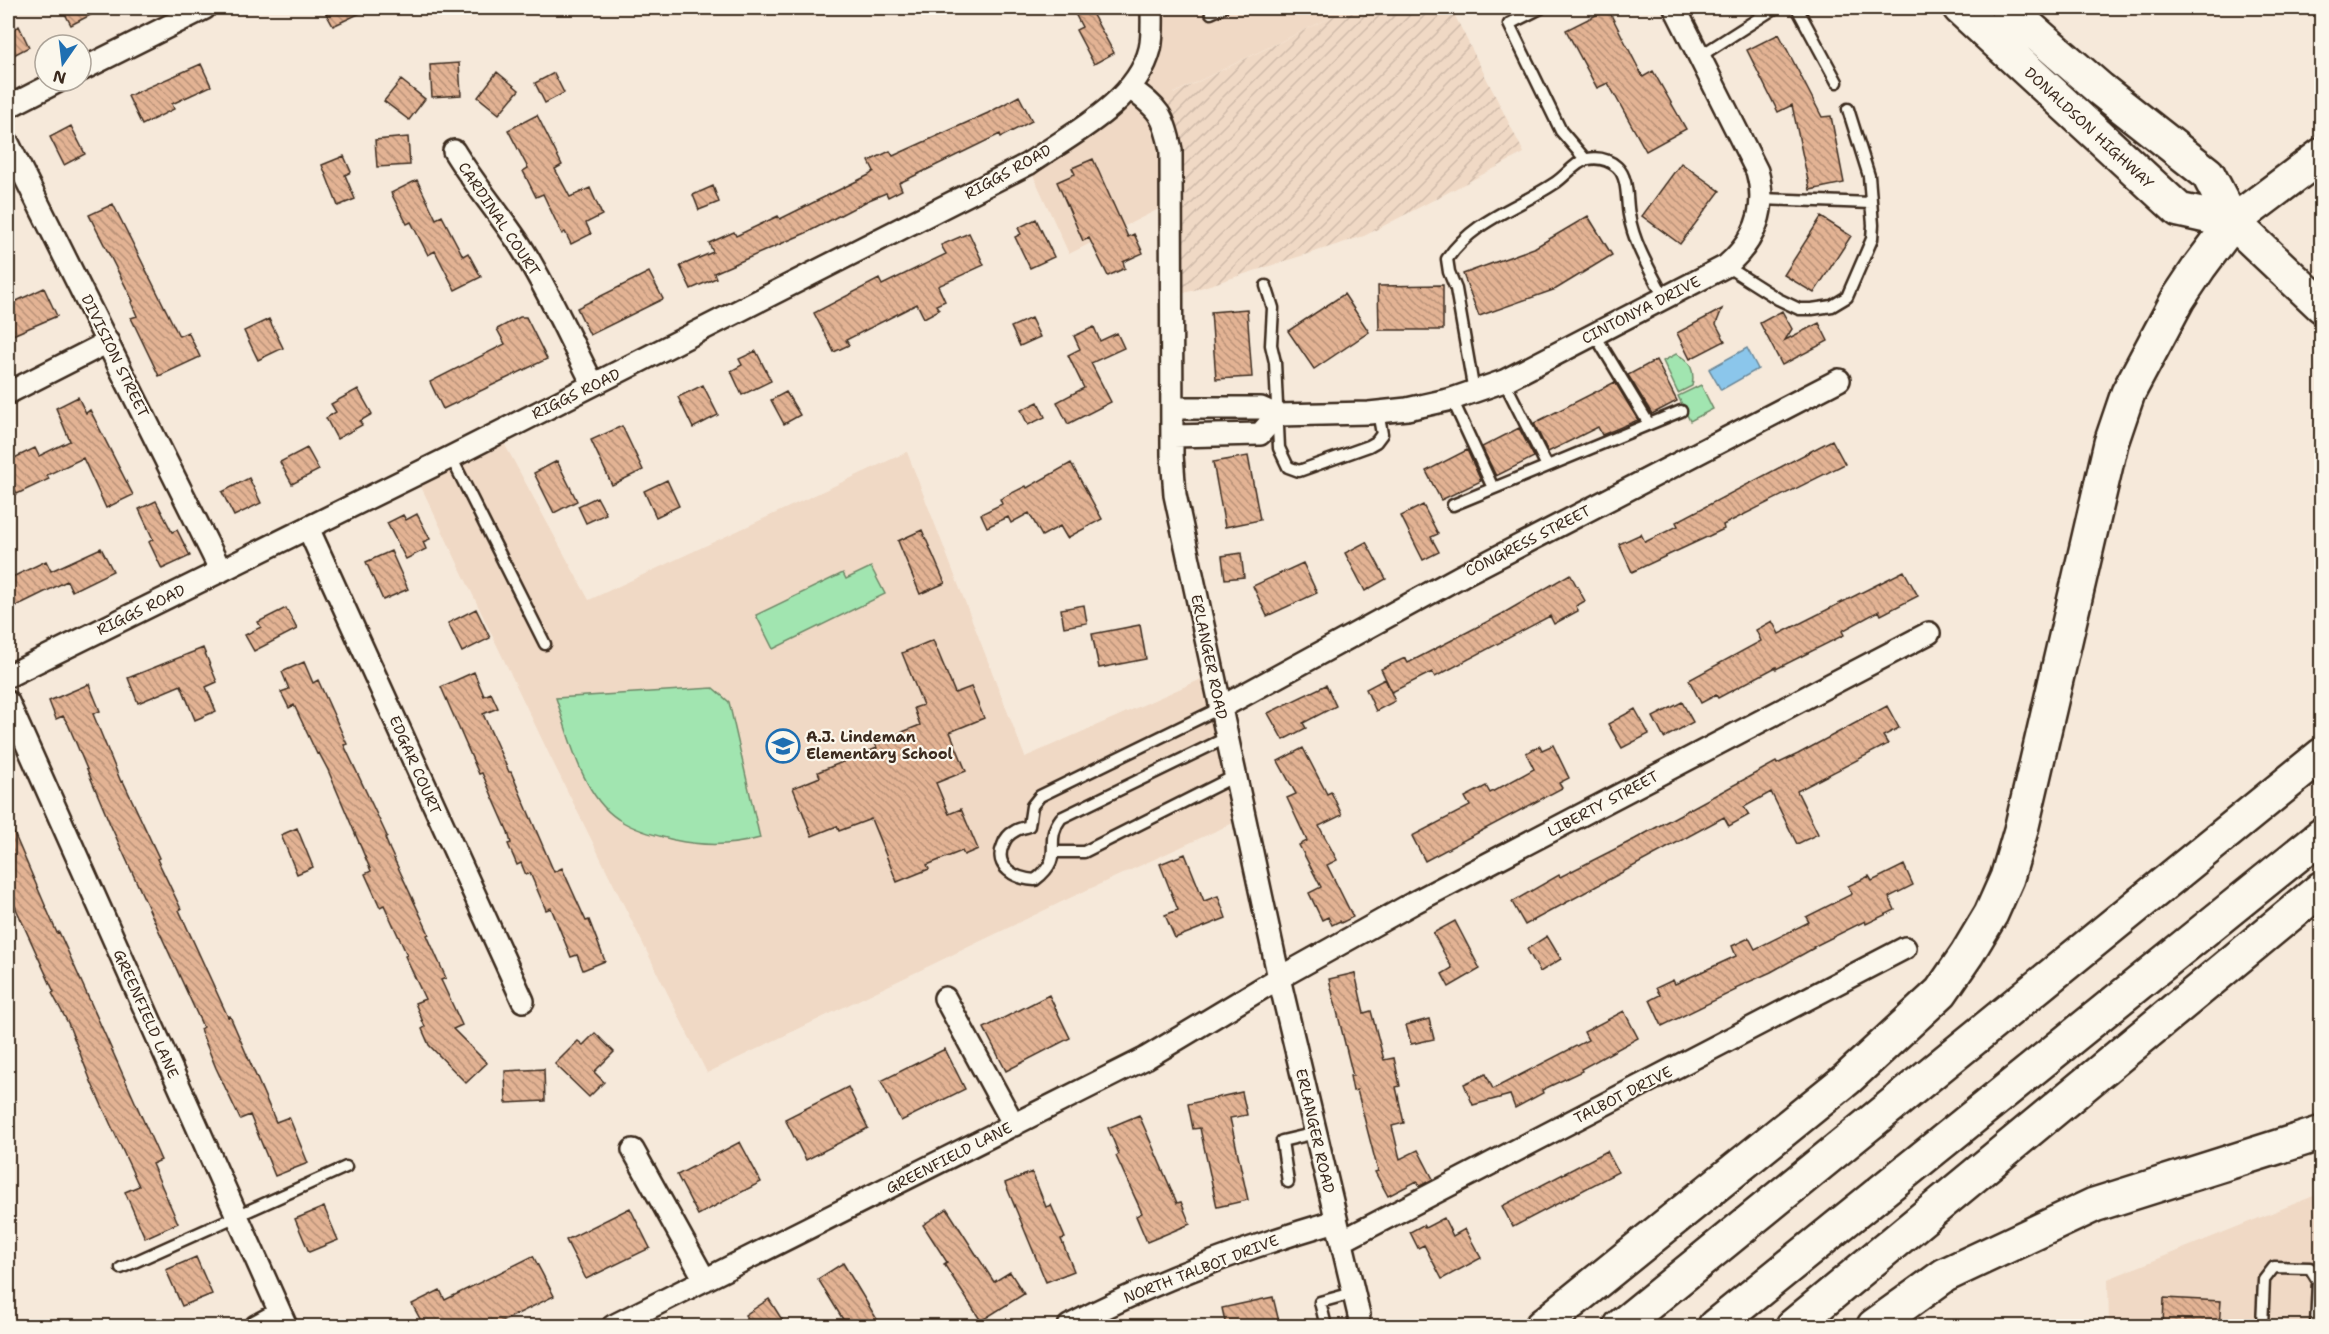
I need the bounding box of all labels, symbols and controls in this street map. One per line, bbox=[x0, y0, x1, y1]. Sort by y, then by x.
north arrow bbox=[33, 33, 93, 93]
street label: DONALDSON HIGHWAY bbox=[2020, 63, 2158, 193]
text: N bbox=[51, 65, 68, 89]
street label: RIGGS ROAD bbox=[961, 140, 1055, 204]
street label: CARDINAL COURT bbox=[453, 158, 545, 280]
street label: CINTONYA DRIVE bbox=[1578, 271, 1704, 349]
street label: DIVISION STREET bbox=[77, 291, 153, 421]
street label: RIGGS ROAD bbox=[528, 364, 624, 424]
street label: CONGRESS STREET bbox=[1462, 501, 1594, 581]
street label: RIGGS ROAD bbox=[93, 580, 189, 640]
street label: ERLANGER ROAD bbox=[1186, 593, 1232, 721]
street label: EDGAR COURT bbox=[384, 713, 446, 817]
place label: A.J. Lindeman Elementary School bbox=[806, 727, 953, 764]
school or university icon: A.J. Lindeman Elementary School bbox=[765, 728, 801, 764]
street label: LIBERTY STREET bbox=[1544, 766, 1662, 842]
street label: GREENFIELD LANE bbox=[109, 946, 183, 1082]
street label: TALBOT DRIVE bbox=[1570, 1062, 1676, 1128]
street label: ERLANGER ROAD bbox=[1291, 1067, 1339, 1195]
street label: GREENFIELD LANE bbox=[883, 1118, 1015, 1198]
street label: NORTH TALBOT DRIVE bbox=[1121, 1230, 1281, 1308]

